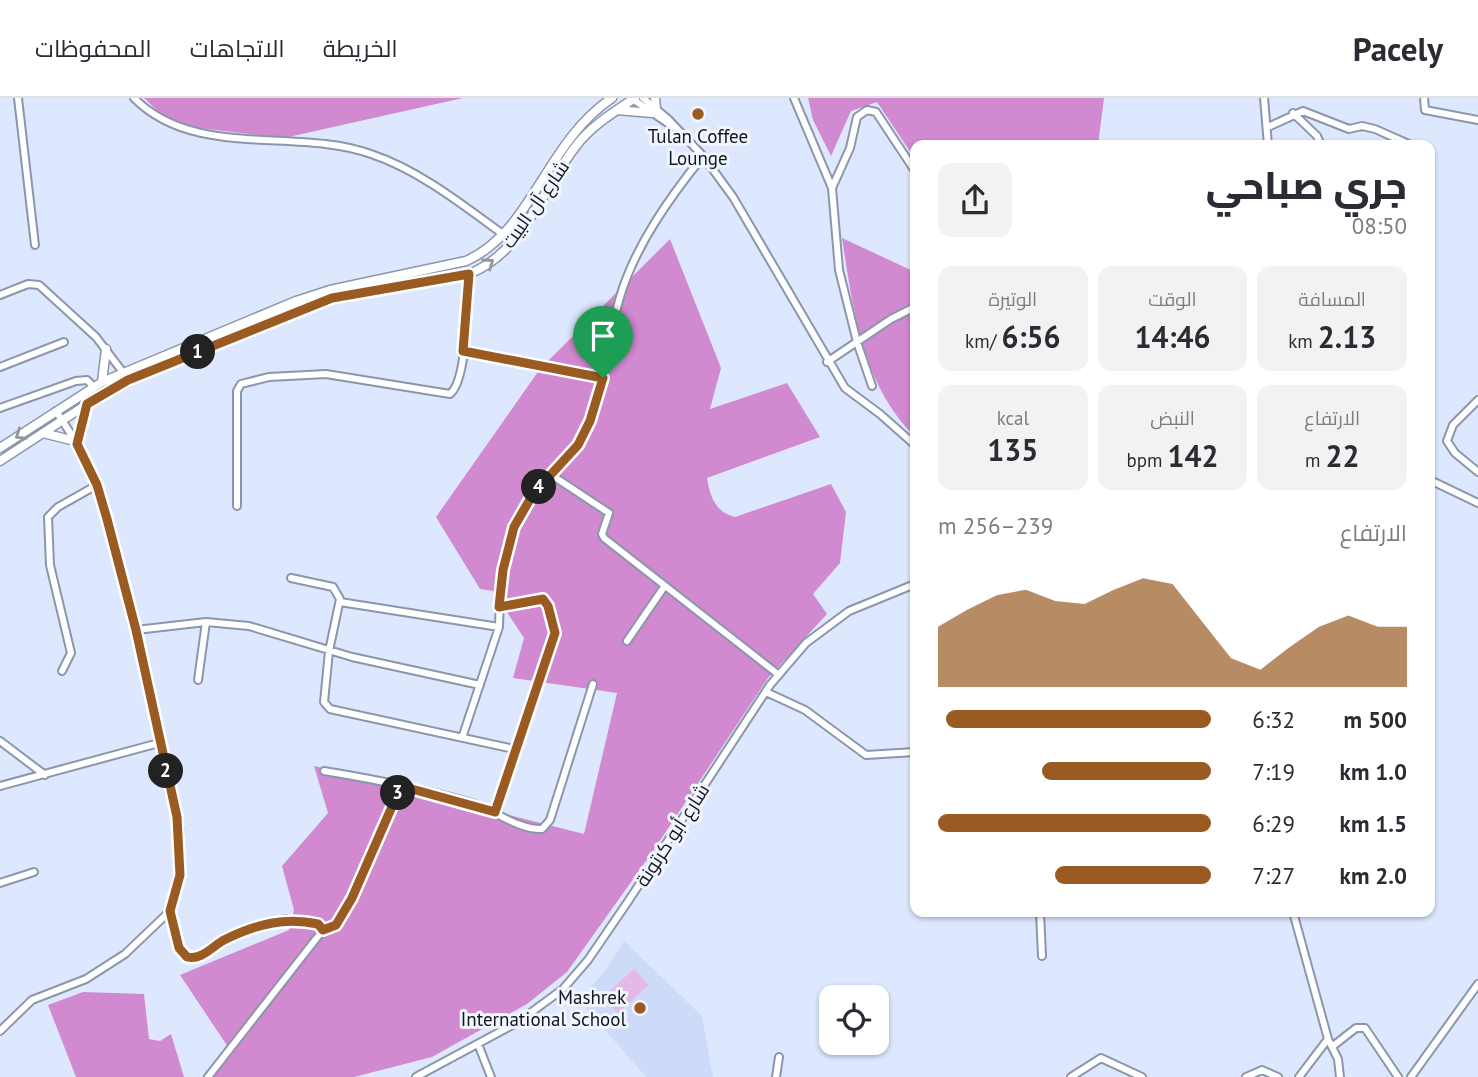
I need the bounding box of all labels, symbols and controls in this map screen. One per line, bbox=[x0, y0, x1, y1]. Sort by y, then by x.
text: Pacely bbox=[1353, 27, 1443, 70]
text: المحفوظات bbox=[35, 33, 152, 64]
text: الاتجاهات bbox=[190, 33, 285, 64]
text: الخريطة bbox=[323, 33, 398, 64]
marker: Tulan Coffee Lounge bbox=[690, 106, 706, 122]
place label: Tulan Coffee Lounge bbox=[648, 124, 748, 170]
street label: شارع آل البيت bbox=[496, 155, 576, 254]
text: جري صباحي bbox=[1206, 160, 1407, 209]
button: share bbox=[938, 163, 1012, 237]
text: 08:50 bbox=[1352, 211, 1407, 240]
one-way arrow bbox=[481, 259, 494, 271]
text: الوتيرة bbox=[988, 287, 1037, 311]
text: الوقت bbox=[1148, 287, 1197, 311]
text: المسافة bbox=[1298, 287, 1366, 311]
pin bbox=[573, 306, 633, 378]
icon: arrive bbox=[584, 317, 622, 355]
text: 6:56 bbox=[1001, 317, 1061, 356]
text: 14:46 bbox=[1134, 317, 1211, 356]
text: 2.13 bbox=[1318, 317, 1376, 356]
text: /km bbox=[965, 329, 1001, 353]
text: km bbox=[1288, 329, 1318, 353]
pin: 1 bbox=[180, 334, 216, 370]
text: 1 bbox=[192, 339, 203, 363]
text: kcal bbox=[997, 406, 1029, 430]
text: النبض bbox=[1150, 406, 1195, 430]
text: الارتفاع bbox=[1304, 406, 1360, 430]
one-way arrow bbox=[15, 427, 28, 439]
text: 135 bbox=[987, 430, 1038, 469]
text: 142 bbox=[1168, 436, 1219, 475]
text: 22 bbox=[1325, 436, 1359, 475]
text: bpm bbox=[1126, 448, 1168, 472]
text: m bbox=[1305, 448, 1325, 472]
pin: 4 bbox=[522, 470, 556, 504]
text: 4 bbox=[533, 474, 544, 498]
text: 239–256 m bbox=[938, 511, 1053, 540]
text: الارتفاع bbox=[1340, 518, 1407, 547]
text: 6:32 bbox=[1252, 705, 1295, 734]
text: 500 m bbox=[1344, 705, 1407, 734]
pin: 2 bbox=[148, 754, 184, 788]
text: 7:19 bbox=[1252, 757, 1295, 786]
text: 1.0 km bbox=[1340, 757, 1407, 786]
text: 2 bbox=[160, 758, 171, 782]
pin: 3 bbox=[380, 776, 416, 810]
street label: شارع أبو كرتونة bbox=[630, 779, 716, 892]
text: 3 bbox=[392, 780, 403, 804]
text: 6:29 bbox=[1252, 809, 1295, 838]
text: 1.5 km bbox=[1340, 809, 1407, 838]
text: 7:27 bbox=[1252, 861, 1295, 890]
text: 2.0 km bbox=[1340, 861, 1407, 890]
place label: Mashrek International School bbox=[461, 985, 626, 1031]
map controls bbox=[819, 985, 889, 1055]
button: locate bbox=[819, 985, 889, 1055]
marker: Mashrek International School bbox=[632, 1000, 648, 1016]

